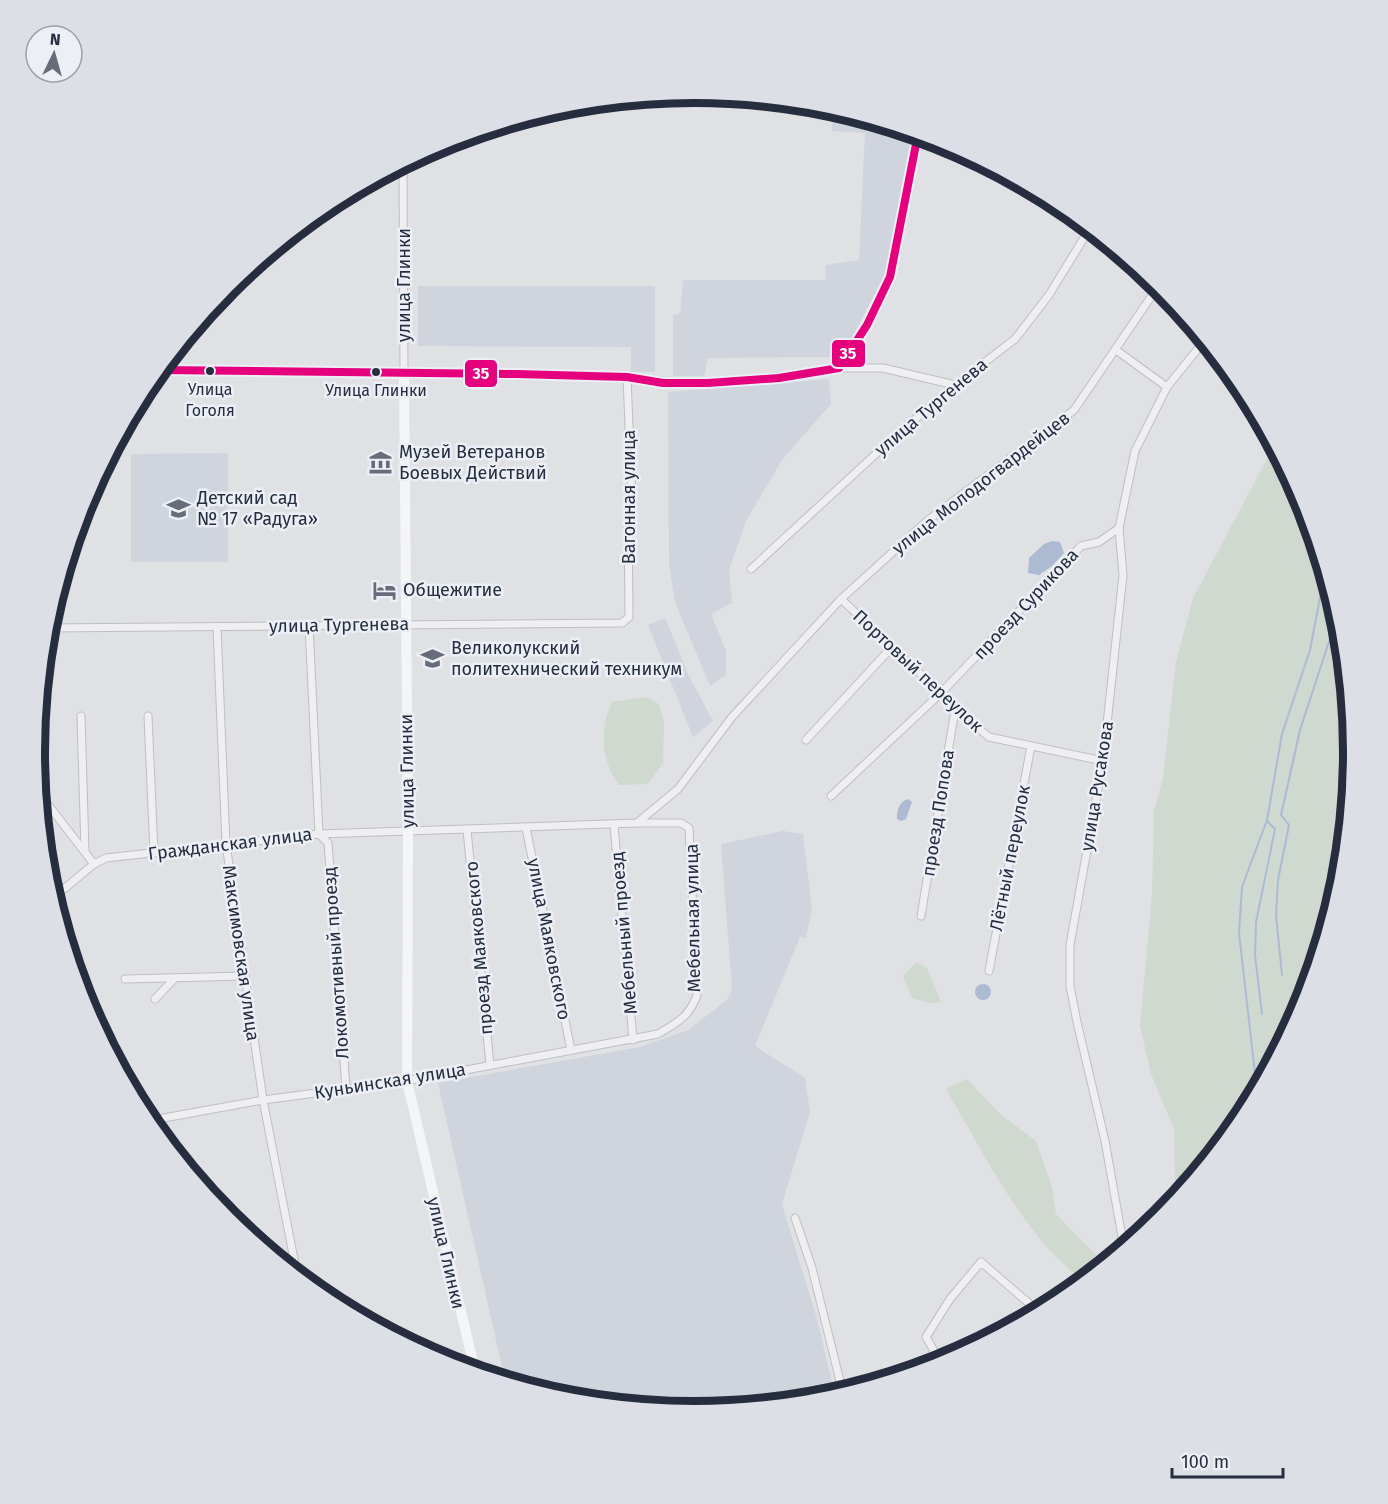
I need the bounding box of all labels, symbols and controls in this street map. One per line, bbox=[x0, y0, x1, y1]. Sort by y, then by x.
north arrow bbox=[24, 24, 84, 84]
text: N bbox=[49, 30, 61, 49]
street label: улица Глинки bbox=[393, 228, 415, 342]
line badge: 35 bbox=[831, 339, 866, 368]
text: 35 bbox=[839, 344, 857, 363]
street label: улица Тургенева bbox=[870, 353, 992, 461]
line badge: 35 bbox=[464, 359, 498, 388]
text: 35 bbox=[472, 364, 490, 383]
marker: Улица Гоголя bbox=[204, 365, 216, 377]
marker: Улица Глинки bbox=[370, 366, 382, 378]
place label: Улица Гоголя bbox=[185, 380, 235, 420]
place label: Улица Глинки bbox=[325, 381, 427, 400]
street label: улица Молодогвардейцев bbox=[888, 407, 1074, 559]
street label: Вагонная улица bbox=[618, 430, 640, 564]
place label: Музей Ветеранов Боевых Действий bbox=[399, 441, 547, 484]
museum icon: Музей Ветеранов Боевых Действий bbox=[368, 449, 394, 475]
place label: Детский сад № 17 «Радуга» bbox=[196, 487, 318, 530]
school or university icon: Детский сад № 17 «Радуга» bbox=[166, 495, 192, 521]
street label: проезд Сурикова bbox=[969, 544, 1083, 664]
hotel icon: Общежитие bbox=[372, 577, 398, 603]
place label: Общежитие bbox=[403, 579, 502, 601]
street label: Портовый переулок bbox=[848, 605, 988, 737]
street label: улица Тургенева bbox=[269, 613, 409, 637]
place label: Великолукский политехнический техникум bbox=[451, 637, 682, 680]
school or university icon: Великолукский политехнический техникум bbox=[420, 645, 446, 671]
street label: улица Глинки bbox=[395, 714, 419, 828]
street label: улица Русакова bbox=[1076, 719, 1118, 853]
street label: проезд Попова bbox=[917, 748, 959, 878]
street label: Лётный переулок bbox=[985, 782, 1035, 933]
street label: Гражданская улица bbox=[147, 823, 313, 865]
street label: Мебельная улица bbox=[681, 843, 705, 993]
street label: Мебельный проезд bbox=[606, 851, 642, 1015]
street label: улица Маяковского bbox=[523, 856, 575, 1022]
street label: проезд Маяковского bbox=[460, 860, 498, 1036]
street label: Максимовская улица bbox=[218, 864, 264, 1042]
street label: Локомотивный проезд bbox=[318, 866, 354, 1060]
street label: Куньинская улица bbox=[313, 1058, 467, 1104]
street label: улица Глинки bbox=[422, 1195, 470, 1311]
scale bar bbox=[1172, 1441, 1283, 1479]
text: 100 m bbox=[1181, 1451, 1229, 1473]

